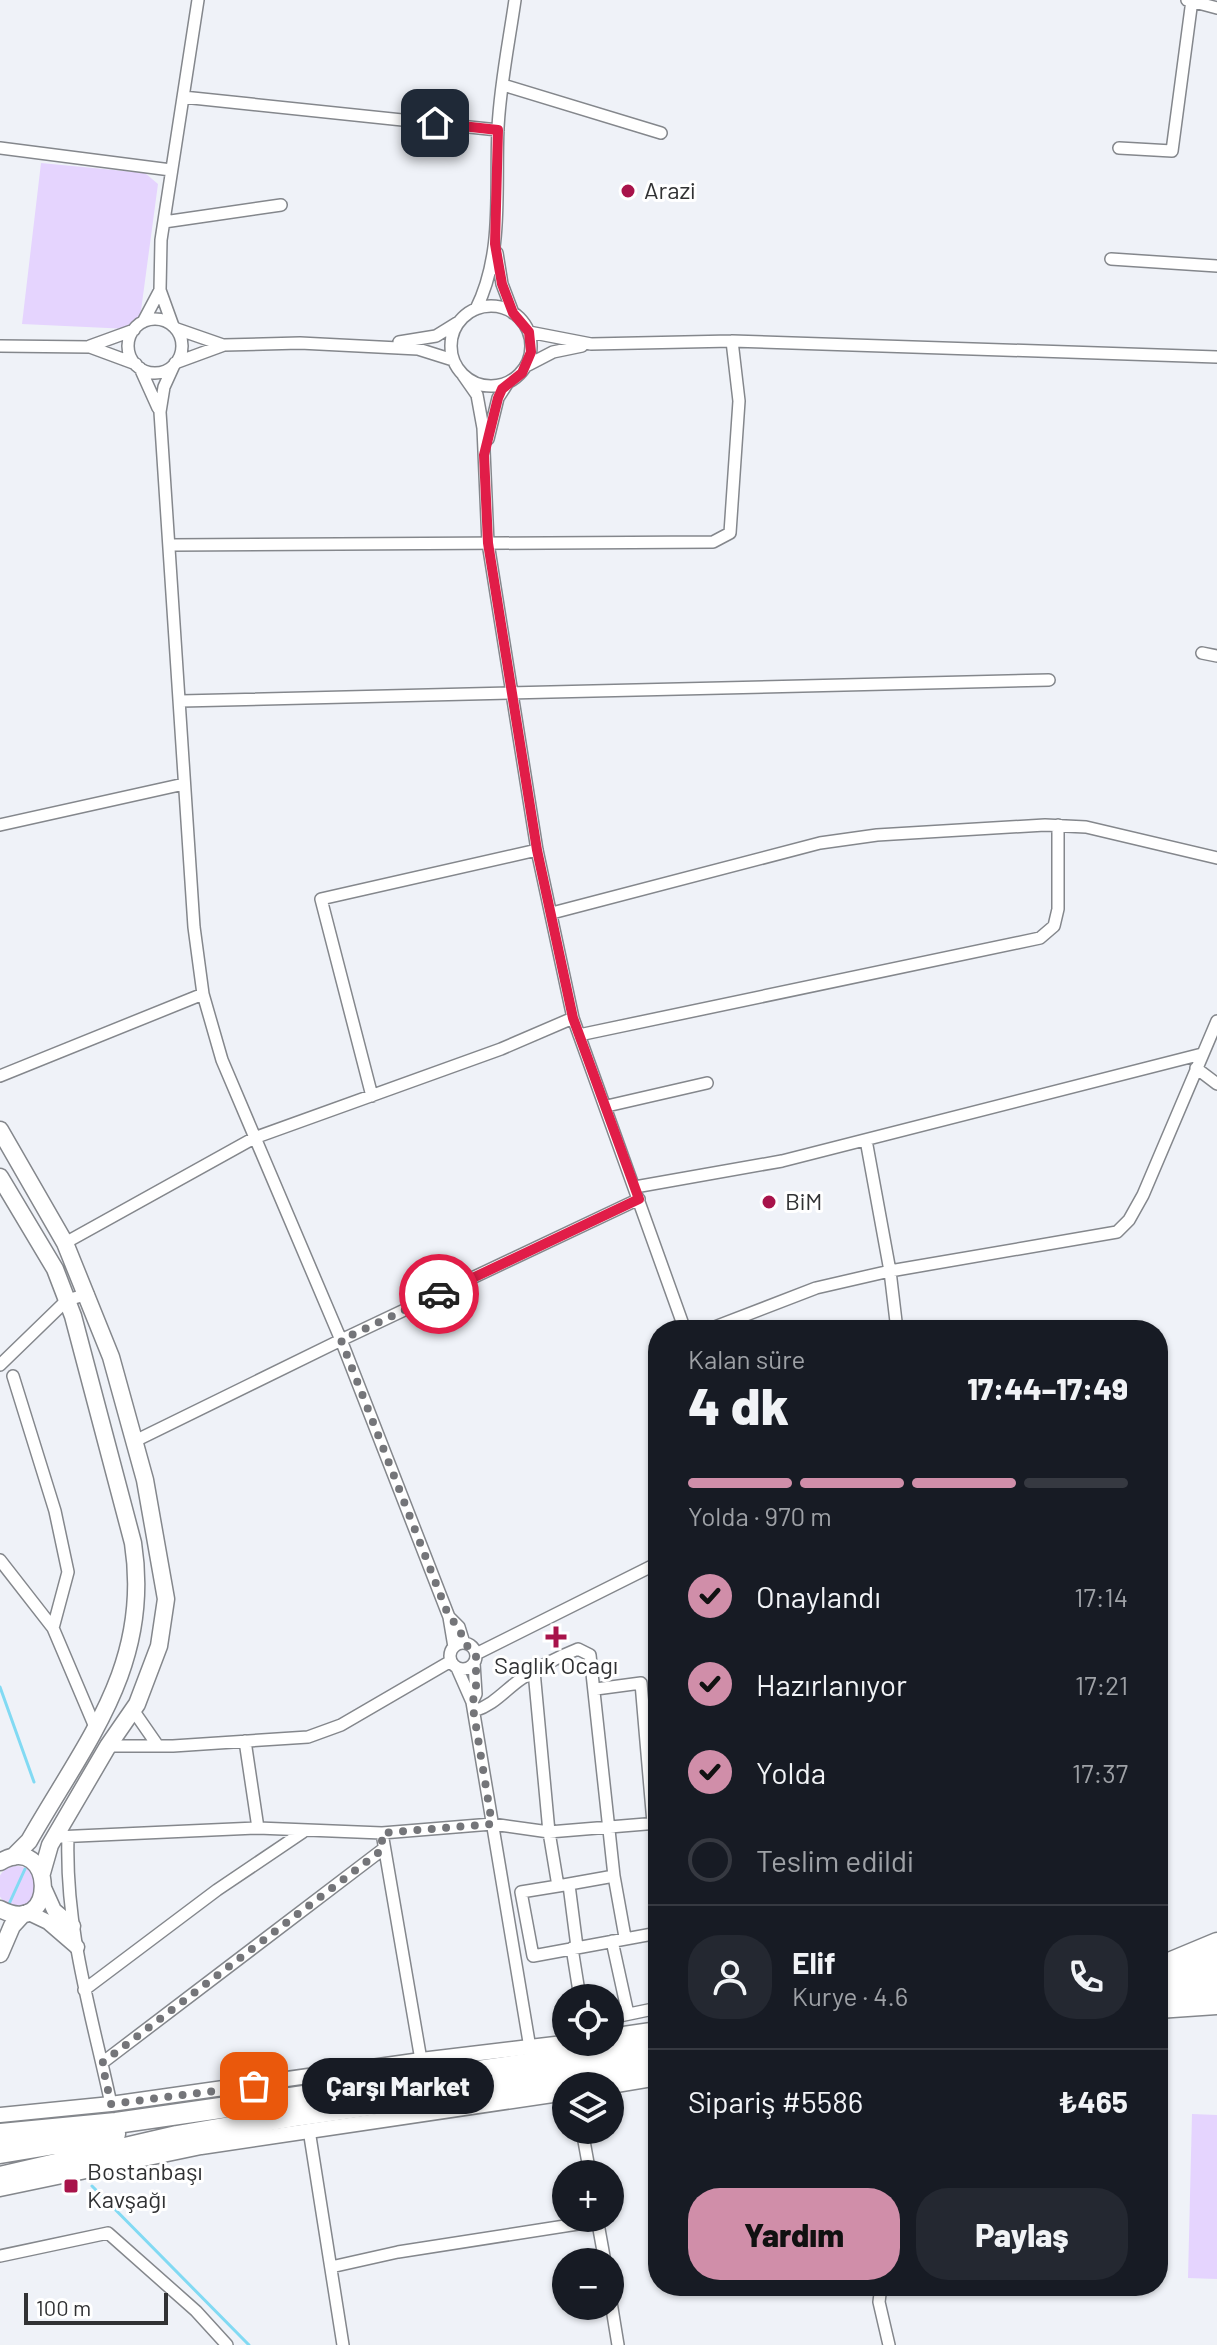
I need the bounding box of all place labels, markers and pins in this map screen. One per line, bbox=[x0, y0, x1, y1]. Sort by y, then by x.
pin bbox=[401, 89, 469, 157]
place label: Arazi bbox=[644, 175, 695, 204]
marker: Arazi bbox=[619, 182, 637, 200]
place label: BiM bbox=[785, 1186, 822, 1215]
marker: BiM bbox=[760, 1193, 778, 1211]
marker: Saglık Ocagı bbox=[545, 1626, 567, 1648]
place label: Saglık Ocagı bbox=[494, 1650, 618, 1679]
pin bbox=[220, 2052, 288, 2120]
callout: Çarşı Market bbox=[302, 2058, 494, 2114]
place label: Bostanbaşı Kavşağı bbox=[87, 2156, 203, 2213]
marker: Bostanbaşı Kavşağı bbox=[62, 2177, 80, 2195]

